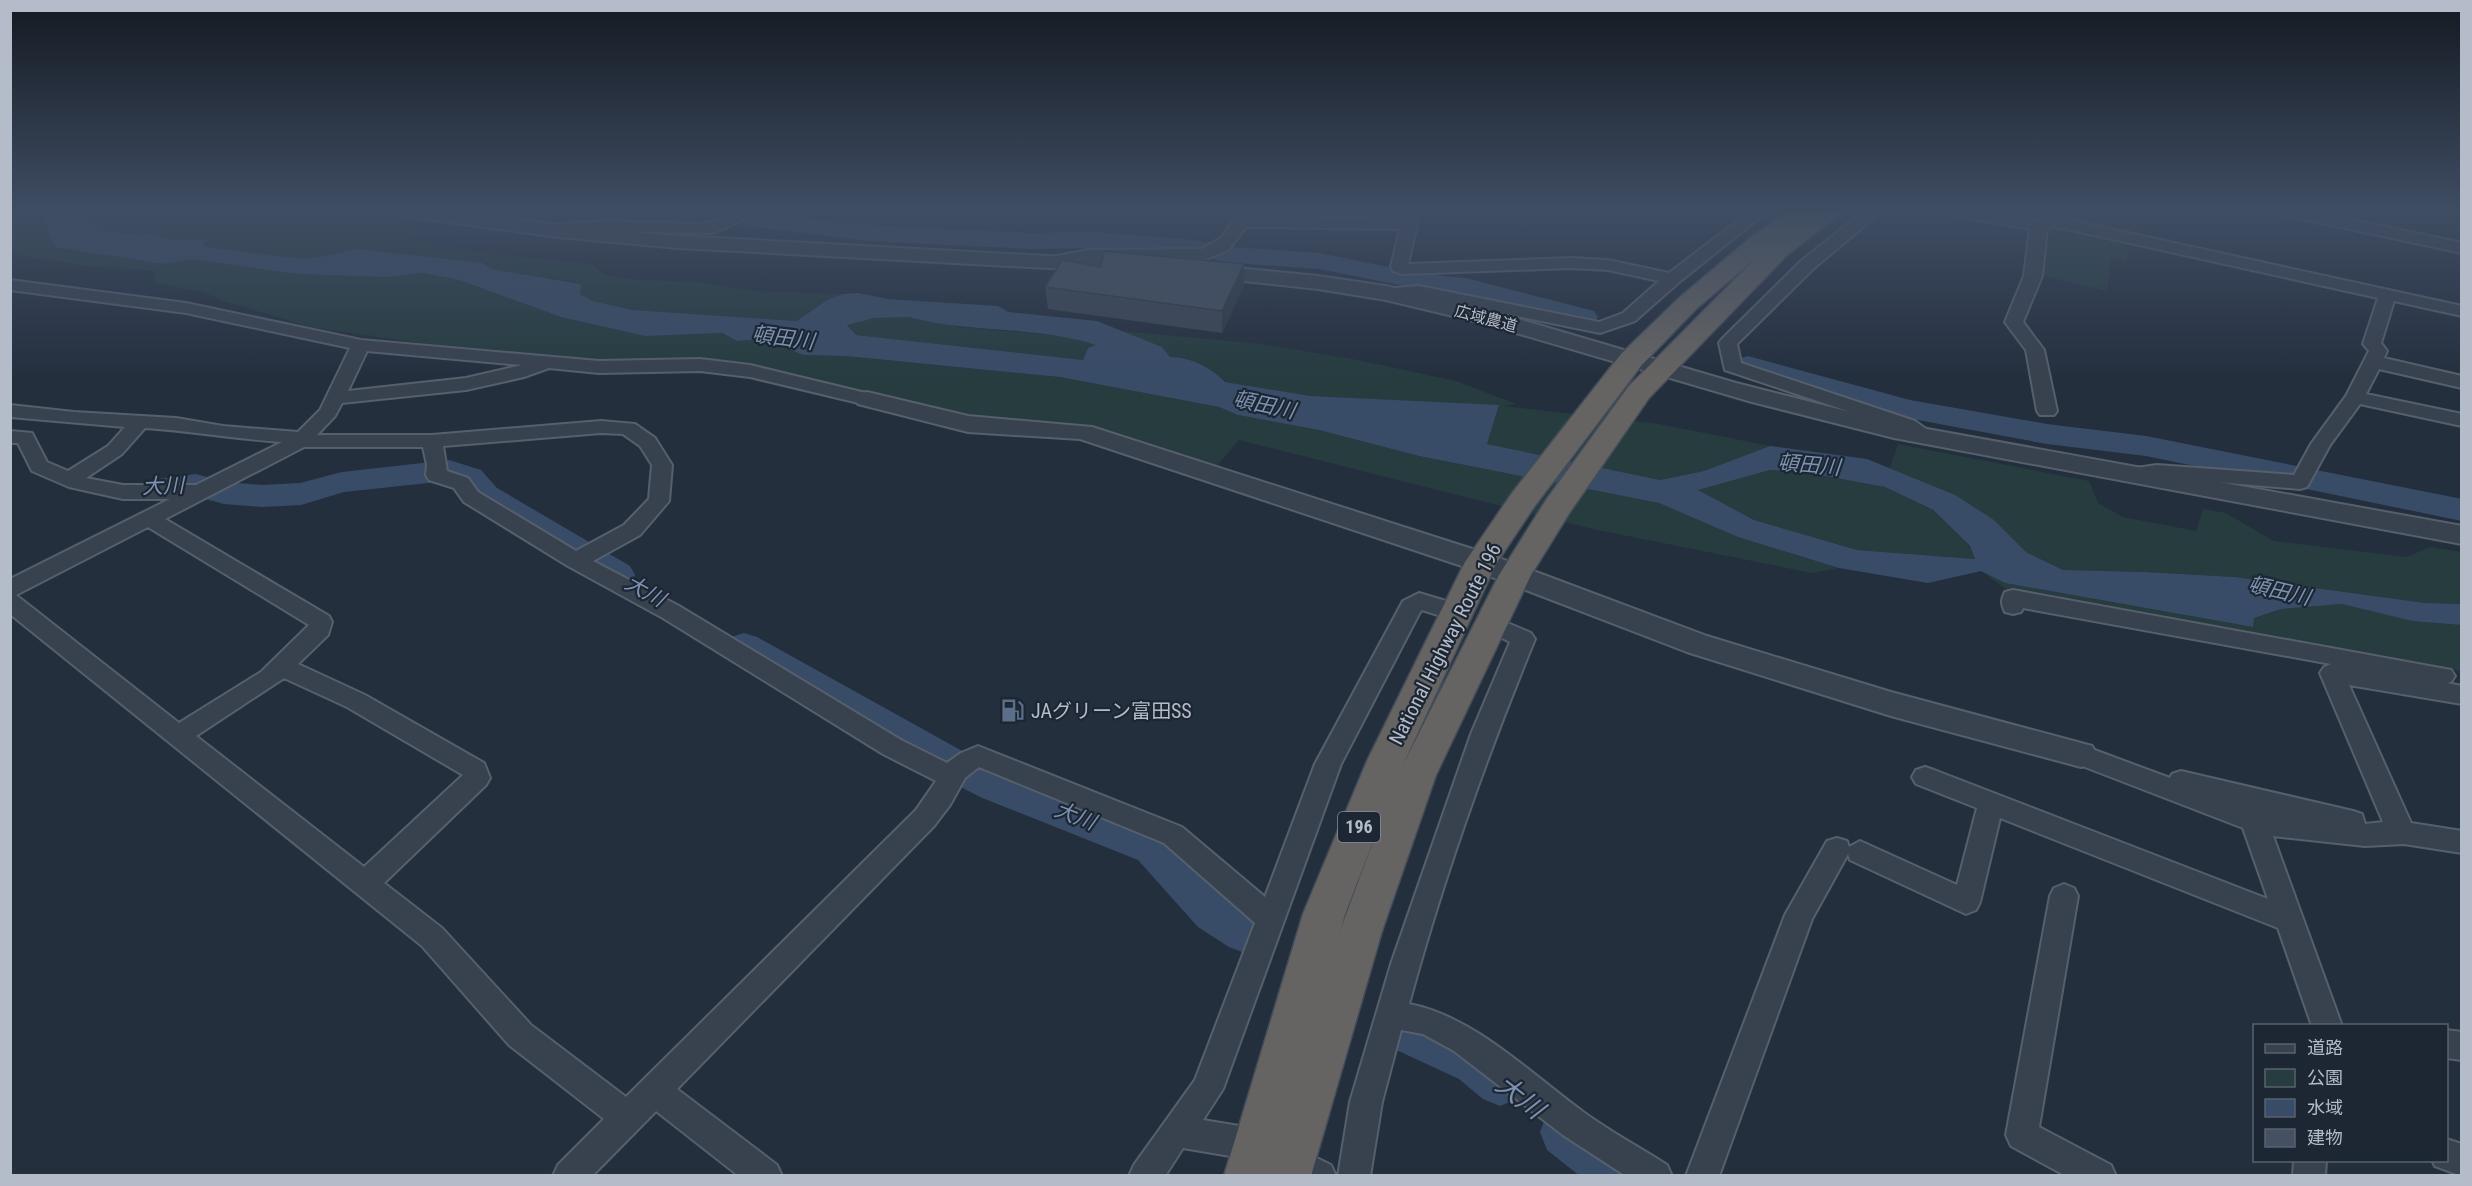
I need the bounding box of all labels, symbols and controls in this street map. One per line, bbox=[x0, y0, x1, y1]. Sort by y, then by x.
street label: 広域農道 bbox=[1452, 301, 1519, 336]
water label: 頓田川 bbox=[750, 322, 818, 354]
water label: 頓田川 bbox=[1231, 387, 1299, 424]
water label: 頓田川 bbox=[1777, 450, 1843, 480]
water label: 大川 bbox=[142, 473, 186, 499]
street label: National Highway Route 196 bbox=[1384, 539, 1506, 749]
water label: 大川 bbox=[621, 570, 671, 613]
water label: 頓田川 bbox=[2246, 572, 2314, 610]
fuel station icon: JAグリーン富田SS bbox=[1000, 698, 1026, 724]
place label: JAグリーン富田SS bbox=[1031, 699, 1192, 723]
water label: 大川 bbox=[1051, 797, 1101, 835]
road number: 196 bbox=[1338, 812, 1380, 842]
legend bbox=[2253, 1024, 2448, 1162]
text: 道路 bbox=[2307, 1037, 2343, 1058]
text: 公園 bbox=[2307, 1067, 2343, 1088]
water label: 大川 bbox=[1490, 1069, 1552, 1127]
text: 水域 bbox=[2307, 1097, 2343, 1118]
text: 建物 bbox=[2307, 1127, 2343, 1148]

